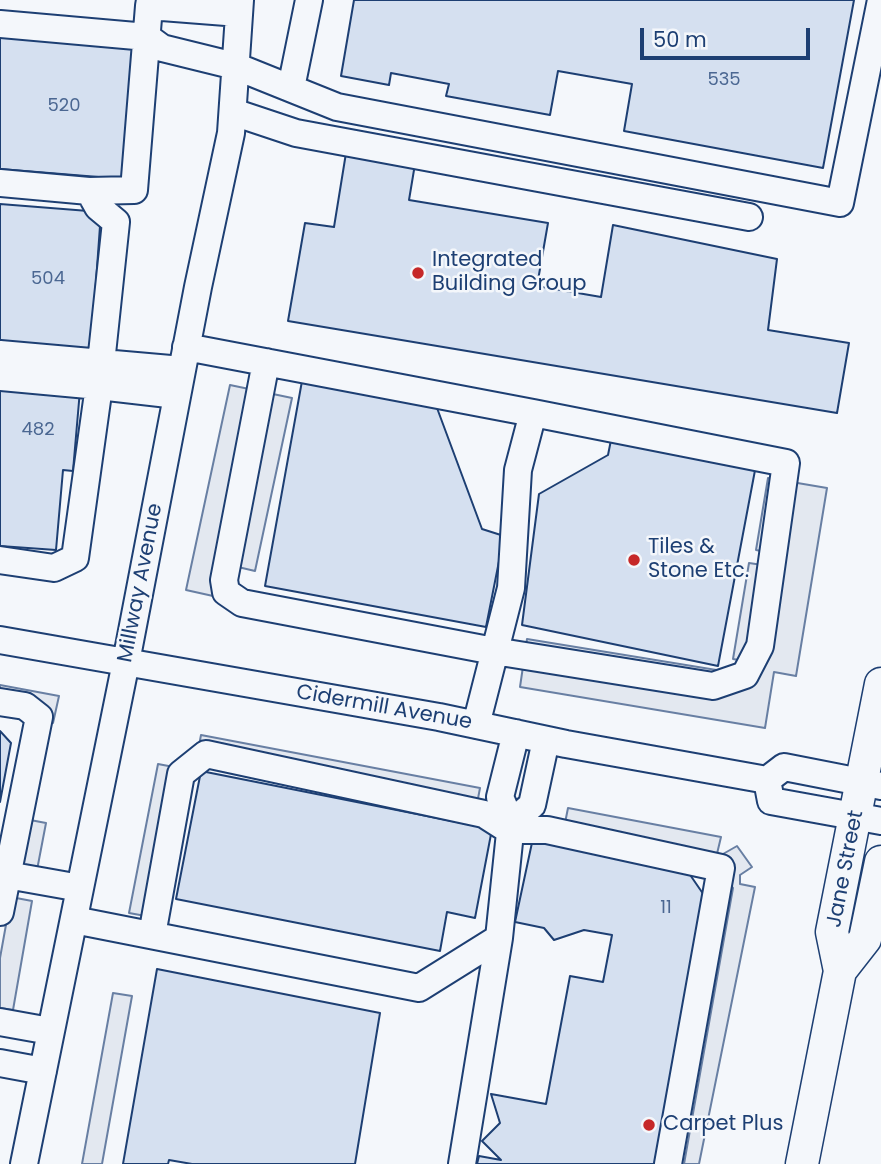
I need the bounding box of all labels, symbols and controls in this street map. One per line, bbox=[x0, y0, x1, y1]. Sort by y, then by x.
scale bar bbox=[643, 14, 813, 58]
text: 50 m bbox=[653, 25, 707, 54]
house number: 535 bbox=[707, 69, 741, 91]
house number: 520 bbox=[48, 95, 80, 117]
place label: Integrated Building Group bbox=[432, 248, 586, 298]
marker: Integrated Building Group bbox=[410, 265, 426, 281]
house number: 504 bbox=[31, 268, 65, 290]
house number: 482 bbox=[21, 419, 55, 441]
street label: Millway Avenue bbox=[113, 501, 169, 665]
place label: Tiles & Stone Etc. bbox=[648, 535, 749, 585]
marker: Tiles & Stone Etc. bbox=[626, 552, 642, 568]
street label: Cidermill Avenue bbox=[294, 680, 474, 736]
street label: Jane Street bbox=[822, 808, 870, 930]
house number: 11 bbox=[660, 897, 672, 919]
place label: Carpet Plus bbox=[663, 1112, 783, 1138]
marker: Carpet Plus bbox=[641, 1117, 657, 1133]

